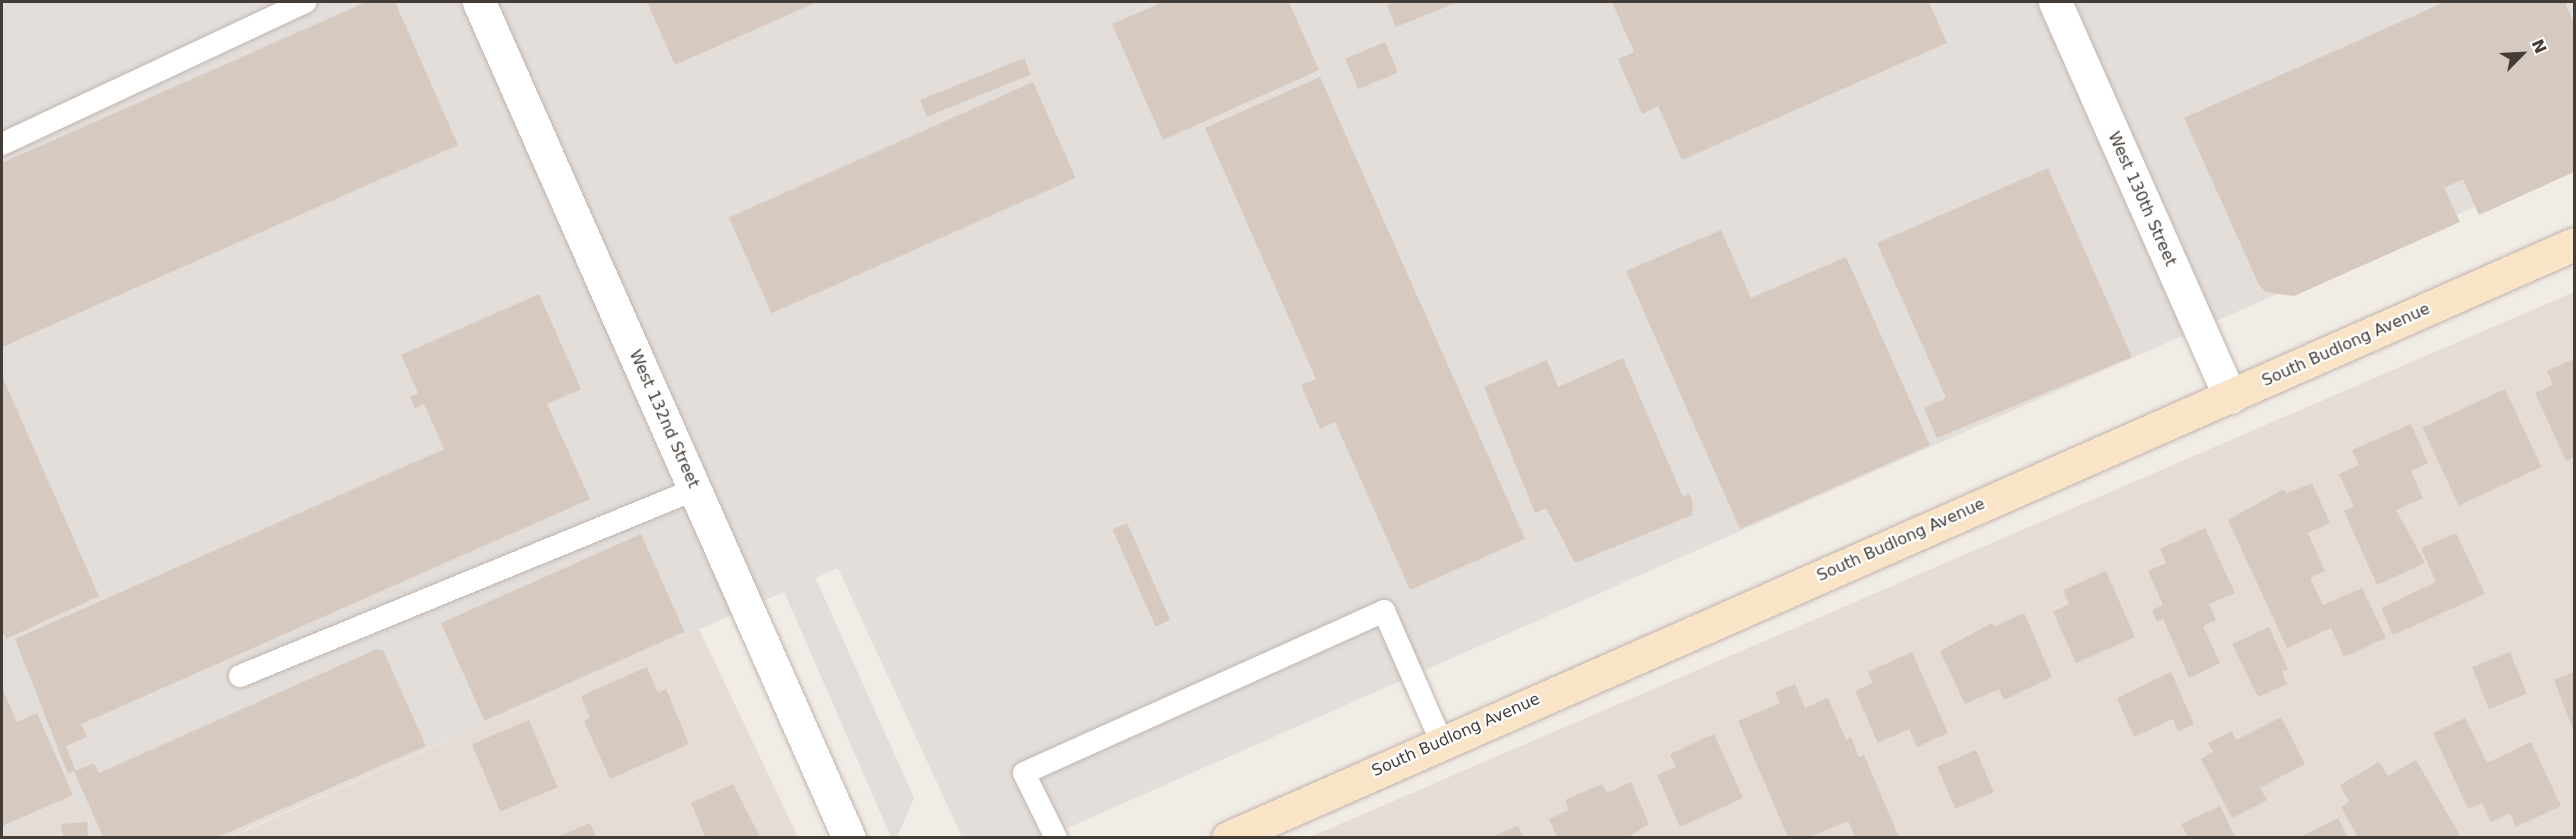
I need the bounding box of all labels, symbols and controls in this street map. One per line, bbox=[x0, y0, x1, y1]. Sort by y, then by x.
north arrow bbox=[2492, 24, 2552, 84]
text: N bbox=[2527, 36, 2550, 56]
street label: West 130th Street bbox=[2104, 129, 2180, 269]
street label: South Budlong Avenue bbox=[2259, 299, 2433, 391]
street label: West 132nd Street bbox=[625, 347, 703, 491]
street label: South Budlong Avenue bbox=[1814, 494, 1988, 586]
street label: South Budlong Avenue bbox=[1369, 689, 1543, 781]

